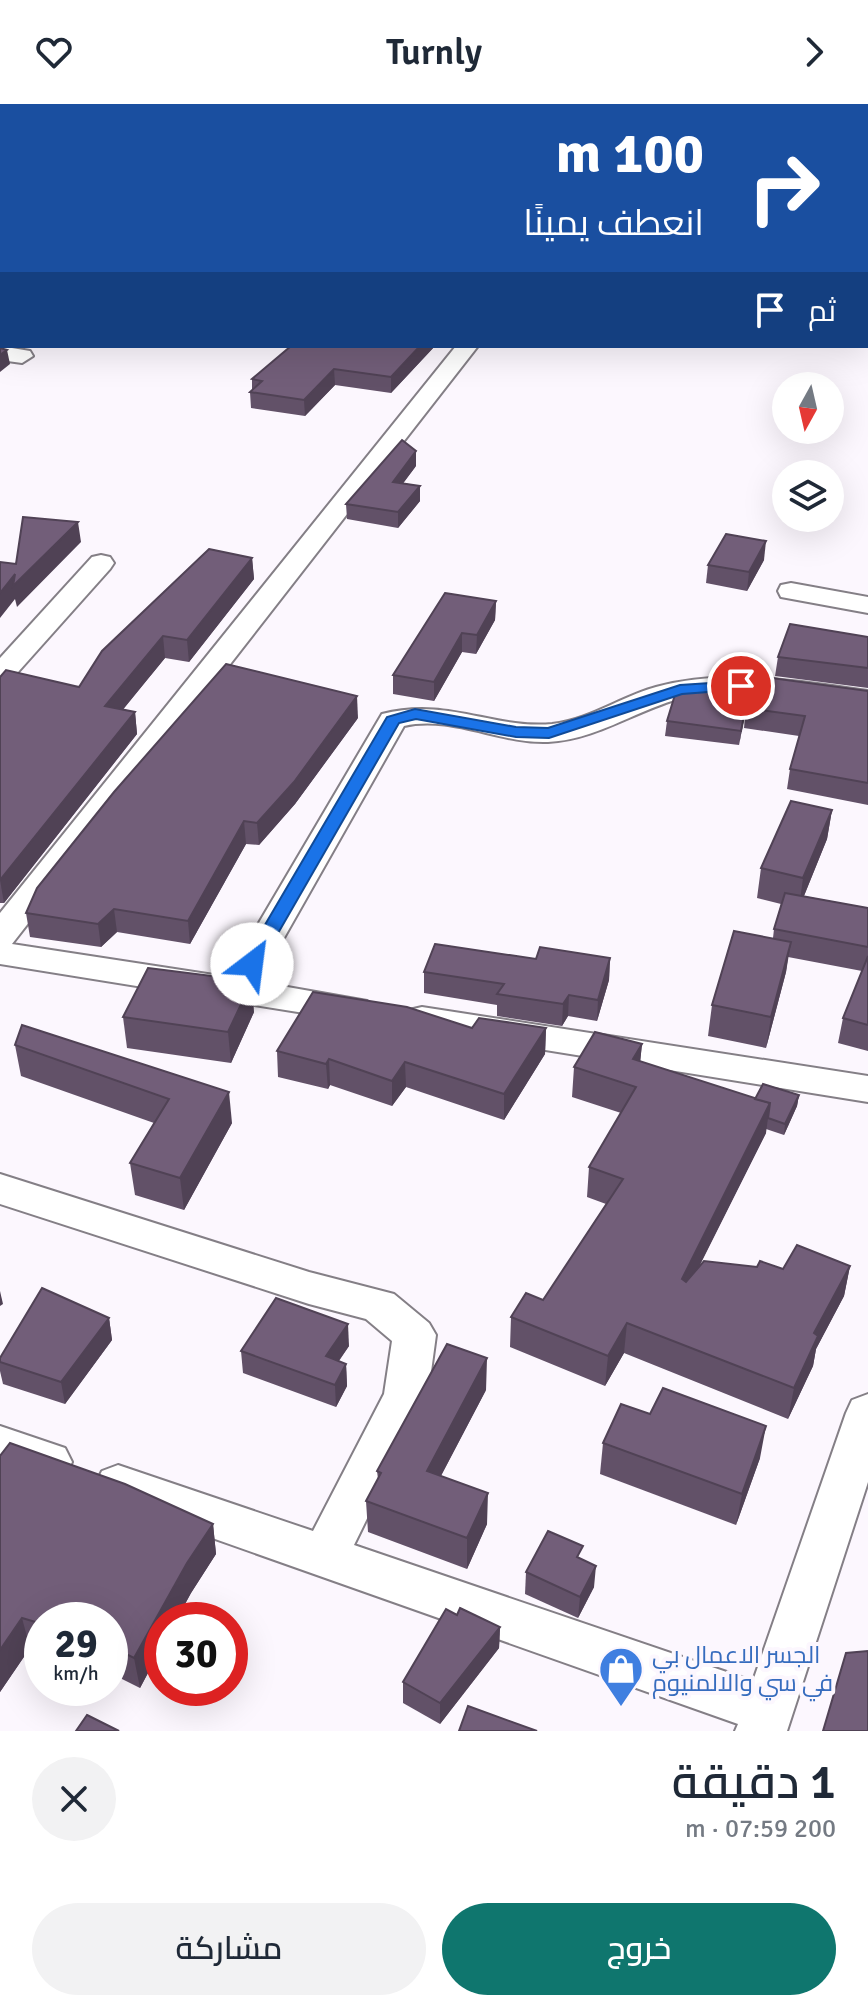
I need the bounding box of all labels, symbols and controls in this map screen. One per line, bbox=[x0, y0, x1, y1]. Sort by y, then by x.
icon: heart bbox=[32, 30, 76, 74]
text: Turnly bbox=[386, 30, 482, 75]
icon: forward bbox=[792, 30, 836, 74]
text: 100 m bbox=[556, 119, 704, 188]
icon: right bbox=[732, 136, 836, 240]
text: انعطف يمينًا bbox=[523, 201, 704, 246]
icon: arrive bbox=[748, 288, 792, 332]
text: ثم bbox=[808, 293, 836, 330]
north arrow bbox=[772, 372, 844, 444]
map controls bbox=[772, 372, 844, 532]
button: layers bbox=[772, 460, 844, 532]
pin bbox=[707, 652, 775, 720]
icon: arrive bbox=[719, 664, 763, 708]
position arrow bbox=[210, 922, 294, 1006]
speed limit sign: 30 bbox=[144, 1602, 248, 1706]
text: 29 bbox=[54, 1619, 98, 1669]
place label: الجسر الاعمال بي في سي والالمنيوم bbox=[652, 1640, 833, 1702]
shop icon: الجسر الاعمال بي في سي والالمنيوم bbox=[597, 1645, 645, 1708]
text: km/h bbox=[53, 1661, 99, 1686]
text: 1 دقيقة bbox=[672, 1753, 836, 1812]
button: close bbox=[32, 1757, 116, 1841]
text: 200 m · 07:59 bbox=[685, 1813, 836, 1845]
button: مشاركة bbox=[32, 1903, 426, 1995]
button: خروج bbox=[442, 1903, 836, 1995]

